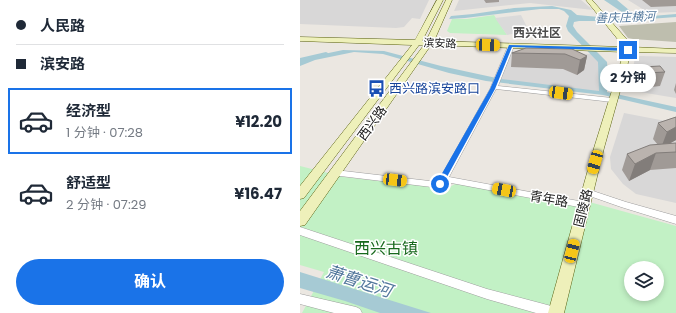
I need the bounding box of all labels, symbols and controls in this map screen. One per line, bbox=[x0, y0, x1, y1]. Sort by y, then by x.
water label: 善庆庄横河 bbox=[595, 7, 657, 27]
text: 人民路 bbox=[40, 15, 85, 36]
district label: 西兴社区 bbox=[513, 24, 561, 41]
street label: 滨安路 bbox=[423, 34, 457, 52]
car bbox=[476, 39, 500, 51]
route end bbox=[619, 41, 637, 59]
text: 滨安路 bbox=[40, 53, 85, 74]
callout: 2 分钟 bbox=[600, 64, 656, 92]
text: 2 分钟 bbox=[610, 68, 646, 87]
bus stop icon: 西兴路滨安路口 bbox=[366, 78, 386, 98]
place label: 西兴路滨安路口 bbox=[389, 79, 480, 98]
car bbox=[548, 85, 574, 101]
text: 经济型 bbox=[66, 100, 111, 121]
street label: 西兴路 bbox=[353, 102, 391, 144]
icon: car bbox=[18, 103, 54, 139]
text: ¥12.20 bbox=[235, 111, 282, 132]
text: 1 分钟 · 07:28 bbox=[66, 123, 143, 142]
car bbox=[586, 149, 604, 175]
text: 舒适型 bbox=[66, 172, 111, 193]
car bbox=[382, 173, 408, 187]
icon: car bbox=[18, 175, 54, 211]
route start bbox=[431, 175, 449, 193]
car bbox=[491, 182, 517, 198]
text: ¥16.47 bbox=[234, 183, 282, 204]
street label: 青年路 bbox=[528, 186, 570, 212]
street label: 固陵路 bbox=[569, 187, 597, 229]
text: 2 分钟 · 07:29 bbox=[66, 195, 146, 214]
park label: 西兴古镇 bbox=[354, 237, 418, 260]
car bbox=[563, 238, 581, 264]
button: 确认 bbox=[16, 259, 284, 305]
water label: 萧曹运河 bbox=[323, 259, 398, 304]
map controls bbox=[624, 261, 664, 301]
button: layers bbox=[624, 261, 664, 301]

